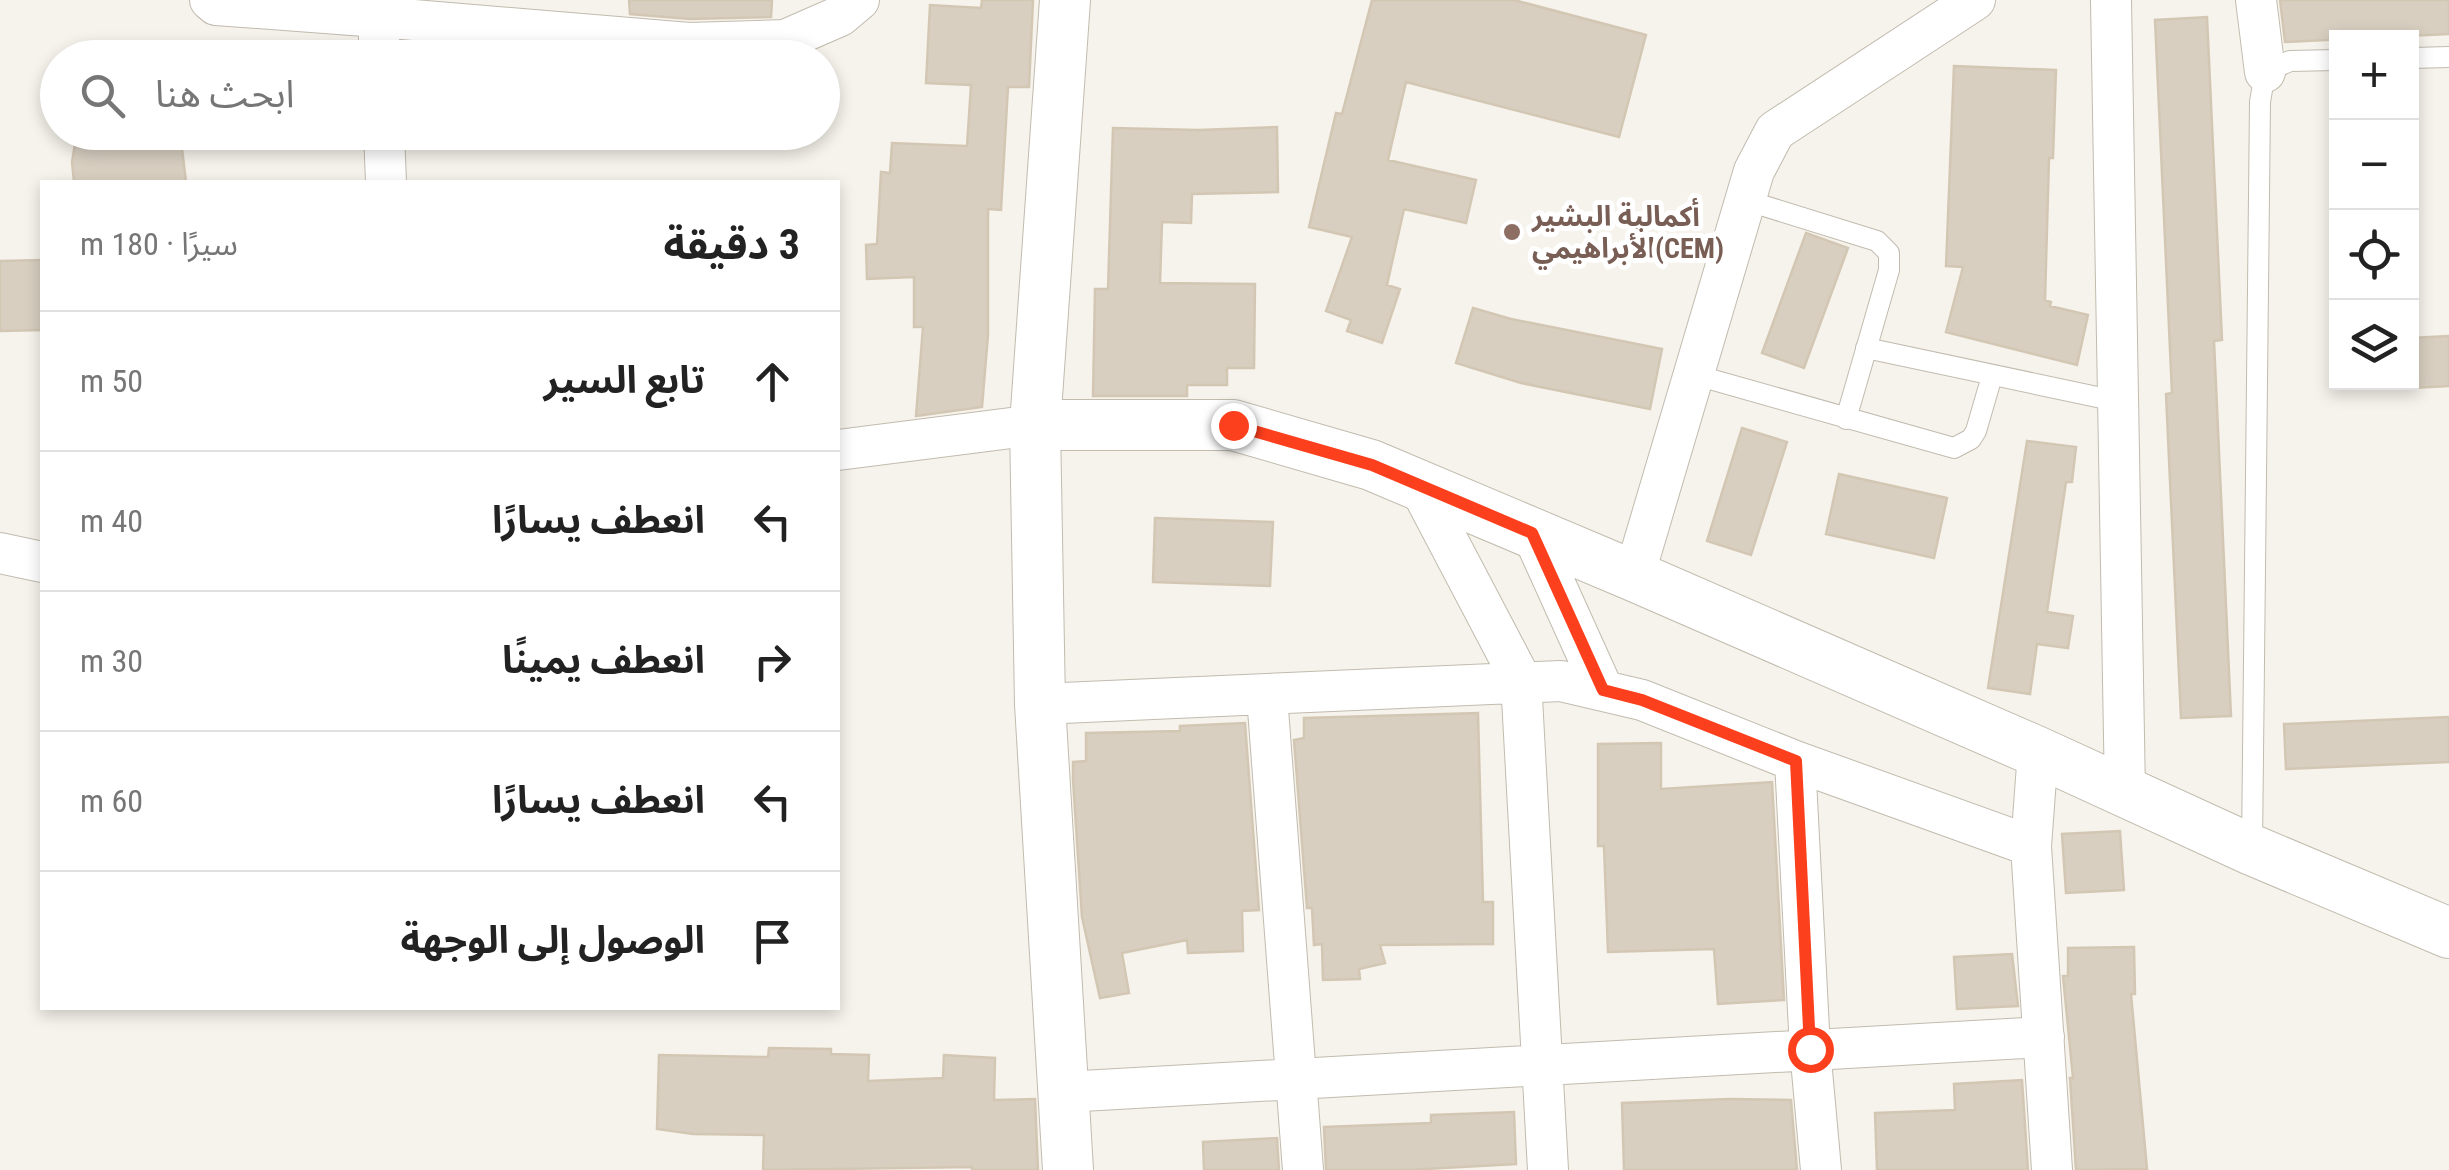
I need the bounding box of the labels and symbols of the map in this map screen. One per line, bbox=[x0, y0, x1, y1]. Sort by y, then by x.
place label: أكمالية البشير الأبراهيمي(CEM) bbox=[1531, 197, 1724, 270]
marker: أكمالية البشير الأبراهيمي(CEM) bbox=[1501, 221, 1523, 243]
route end bbox=[1211, 403, 1257, 449]
route start bbox=[1788, 1027, 1834, 1073]

